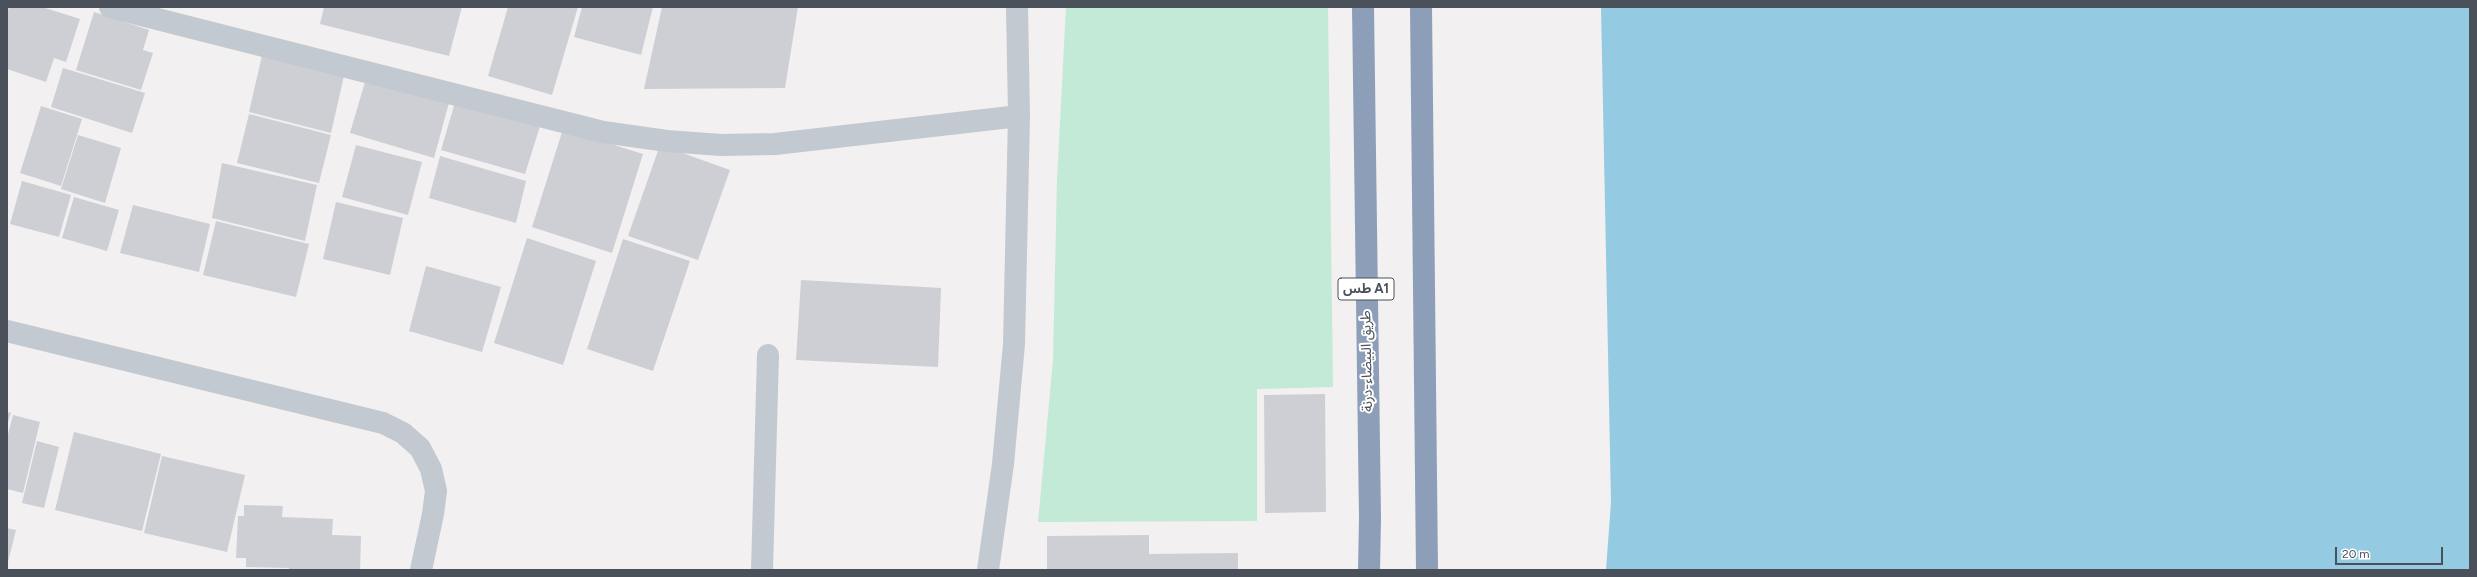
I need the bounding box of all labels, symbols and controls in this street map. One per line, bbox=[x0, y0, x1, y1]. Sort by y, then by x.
road number: طس A1 bbox=[1338, 278, 1394, 300]
street label: طريق البيضاء-درنة bbox=[1358, 310, 1376, 412]
scale bar bbox=[2337, 539, 2445, 565]
text: 20 m bbox=[2342, 547, 2370, 561]

